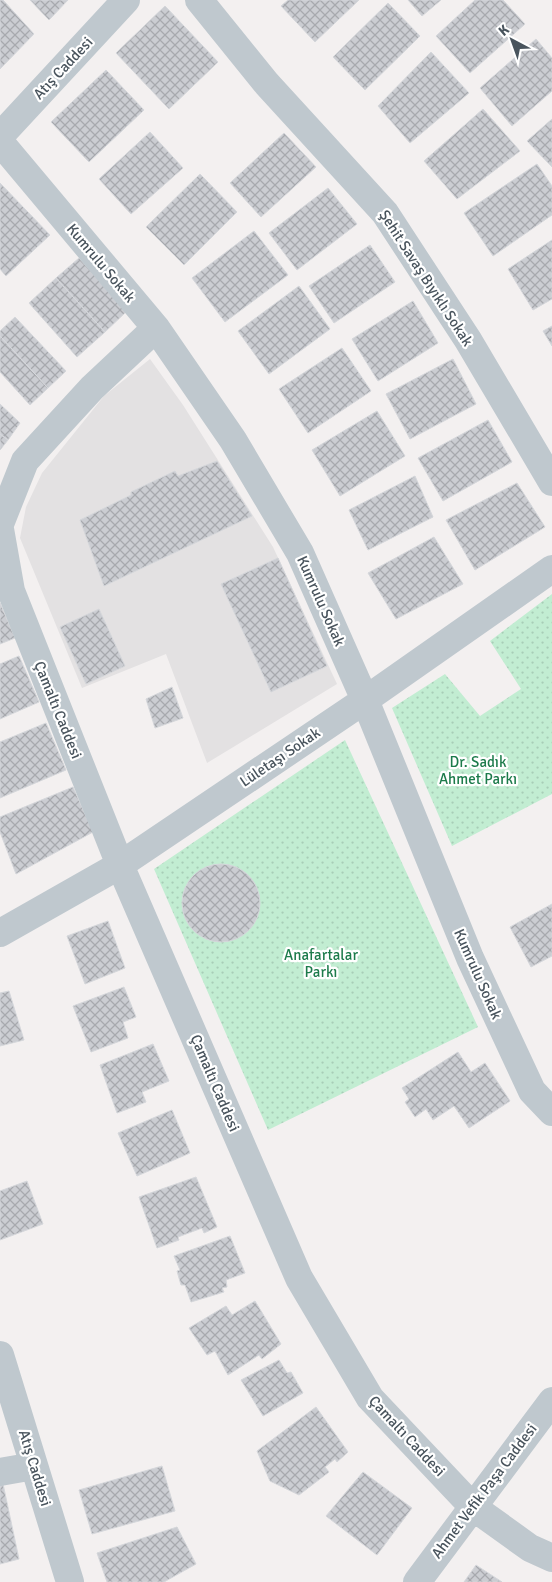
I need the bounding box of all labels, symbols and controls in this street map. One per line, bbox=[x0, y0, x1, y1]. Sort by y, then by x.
north arrow bbox=[487, 15, 537, 65]
text: K bbox=[495, 21, 513, 40]
street label: Atış Caddesi bbox=[30, 33, 96, 103]
street label: Şehit Savaş Bıyıklı Sokak bbox=[375, 207, 477, 350]
street label: Kumrulu Sokak bbox=[63, 220, 139, 306]
street label: Kumrulu Sokak bbox=[293, 553, 349, 649]
street label: Çamaltı Caddesi bbox=[30, 659, 86, 761]
street label: Lületaşı Sokak bbox=[236, 723, 324, 790]
park label: Dr. Sadık Ahmet Parkı bbox=[439, 753, 517, 788]
street label: Kumrulu Sokak bbox=[450, 926, 506, 1022]
park label: Anafartalar Parkı bbox=[284, 946, 358, 981]
street label: Çamaltı Caddesi bbox=[186, 1032, 244, 1134]
street label: Çamaltı Caddesi bbox=[365, 1392, 449, 1480]
street label: Ahmet Vefik Paşa Caddesi bbox=[427, 1420, 541, 1562]
street label: Atış Caddesi bbox=[15, 1428, 55, 1508]

